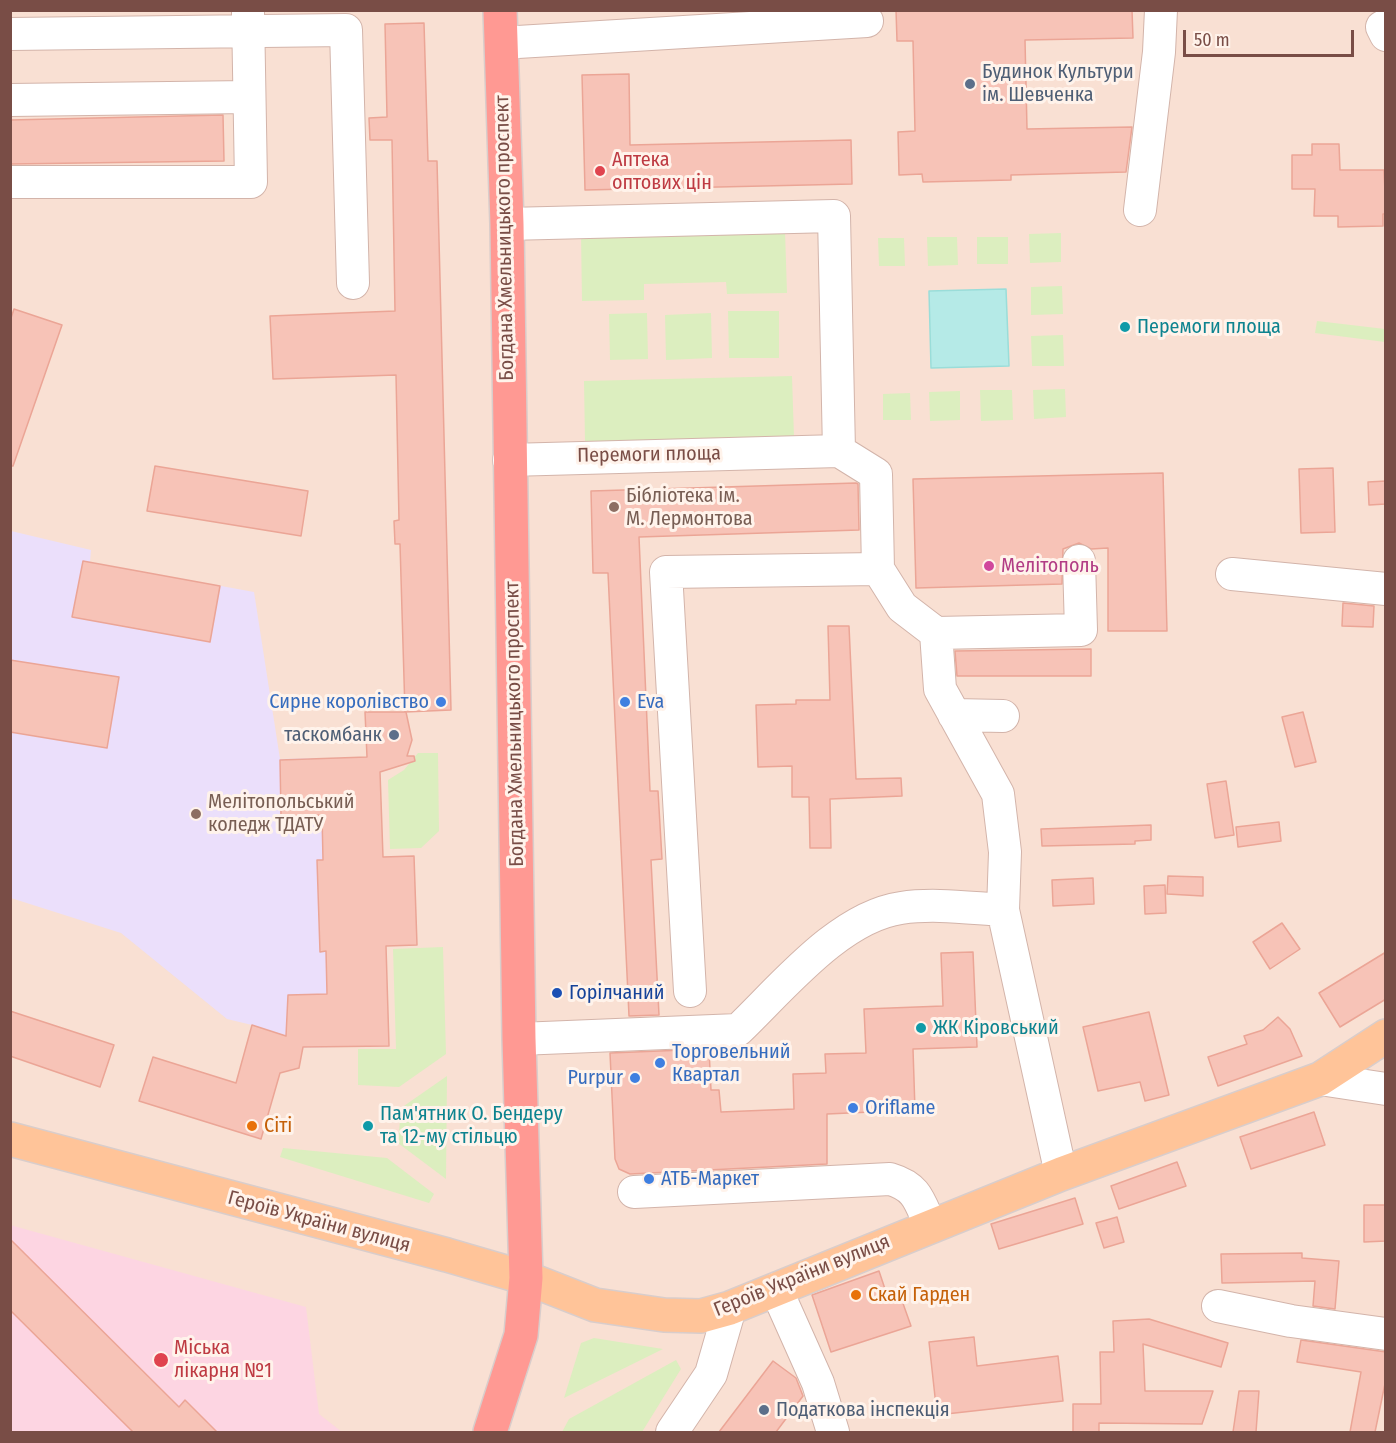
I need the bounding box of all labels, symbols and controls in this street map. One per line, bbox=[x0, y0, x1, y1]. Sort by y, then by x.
scale bar bbox=[1186, 18, 1357, 56]
text: 50 m bbox=[1194, 29, 1230, 51]
place label: Будинок Культури ім. Шевченка bbox=[982, 60, 1134, 107]
marker: Будинок Культури ім. Шевченка bbox=[963, 77, 977, 91]
street label: Богдана Хмельницького проспект bbox=[491, 95, 519, 381]
place label: Аптека оптових цін bbox=[612, 148, 712, 195]
marker: Аптека оптових цін bbox=[593, 164, 607, 178]
place label: Перемоги площа bbox=[1137, 315, 1281, 339]
marker: Перемоги площа bbox=[1118, 320, 1132, 334]
street label: Перемоги площа bbox=[577, 442, 721, 468]
place label: Бібліотека ім. М. Лермонтова bbox=[626, 484, 753, 531]
marker: Бібліотека ім. М. Лермонтова bbox=[607, 500, 621, 514]
place label: Мелітополь bbox=[1001, 554, 1099, 578]
marker: Мелітополь bbox=[982, 559, 996, 573]
street label: Богдана Хмельницького проспект bbox=[501, 581, 529, 867]
place label: Сирне королівство bbox=[269, 690, 429, 714]
place label: Eva bbox=[637, 690, 664, 714]
marker: Сирне королівство bbox=[434, 695, 448, 709]
marker: Eva bbox=[618, 695, 632, 709]
place label: таскомбанк bbox=[284, 723, 382, 747]
marker: таскомбанк bbox=[387, 728, 401, 742]
place label: Мелітопольський коледж ТДАТУ bbox=[208, 790, 354, 837]
marker: Мелітопольський коледж ТДАТУ bbox=[189, 807, 203, 821]
place label: Горілчаний bbox=[569, 981, 664, 1005]
marker: Горілчаний bbox=[550, 986, 564, 1000]
place label: ЖК Кіровський bbox=[933, 1016, 1059, 1040]
marker: ЖК Кіровський bbox=[914, 1021, 928, 1035]
place label: Торговельний Квартал bbox=[672, 1040, 790, 1087]
marker: Торговельний Квартал bbox=[653, 1056, 667, 1070]
place label: Purpur bbox=[568, 1066, 623, 1090]
marker: Purpur bbox=[628, 1071, 642, 1085]
place label: Oriflame bbox=[865, 1096, 935, 1120]
marker: Oriflame bbox=[846, 1101, 860, 1115]
place label: Пам'ятник О. Бендеру та 12-му стільцю bbox=[380, 1102, 563, 1149]
place label: Сіті bbox=[264, 1114, 292, 1138]
marker: Сіті bbox=[245, 1119, 259, 1133]
marker: Пам'ятник О. Бендеру та 12-му стільцю bbox=[361, 1119, 375, 1133]
place label: АТБ-Маркет bbox=[661, 1167, 759, 1191]
marker: АТБ-Маркет bbox=[642, 1172, 656, 1186]
street label: Героїв України вулиця bbox=[225, 1186, 413, 1258]
street label: Героїв України вулиця bbox=[710, 1230, 894, 1322]
place label: Скай Гарден bbox=[868, 1283, 970, 1307]
marker: Скай Гарден bbox=[849, 1288, 863, 1302]
place label: Міська лікарня №1 bbox=[174, 1336, 272, 1383]
marker: Міська лікарня №1 bbox=[152, 1351, 170, 1369]
place label: Податкова інспекція bbox=[776, 1398, 950, 1422]
marker: Податкова інспекція bbox=[757, 1403, 771, 1417]

